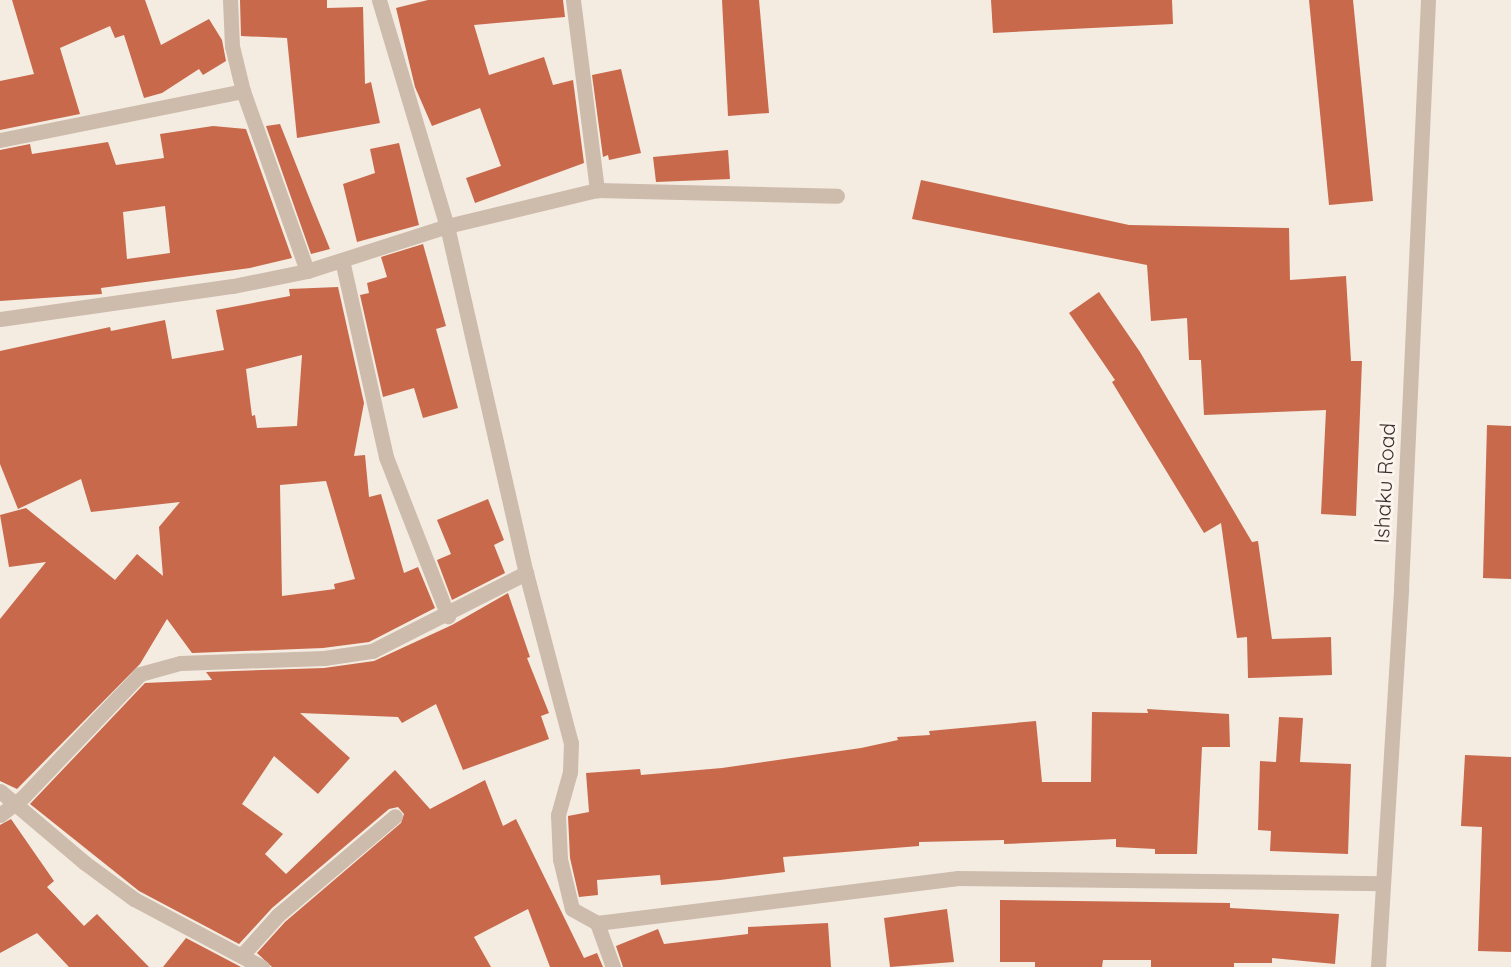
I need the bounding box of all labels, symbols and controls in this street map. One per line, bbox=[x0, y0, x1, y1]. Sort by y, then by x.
street label: Ishaku Road bbox=[1368, 422, 1400, 544]

